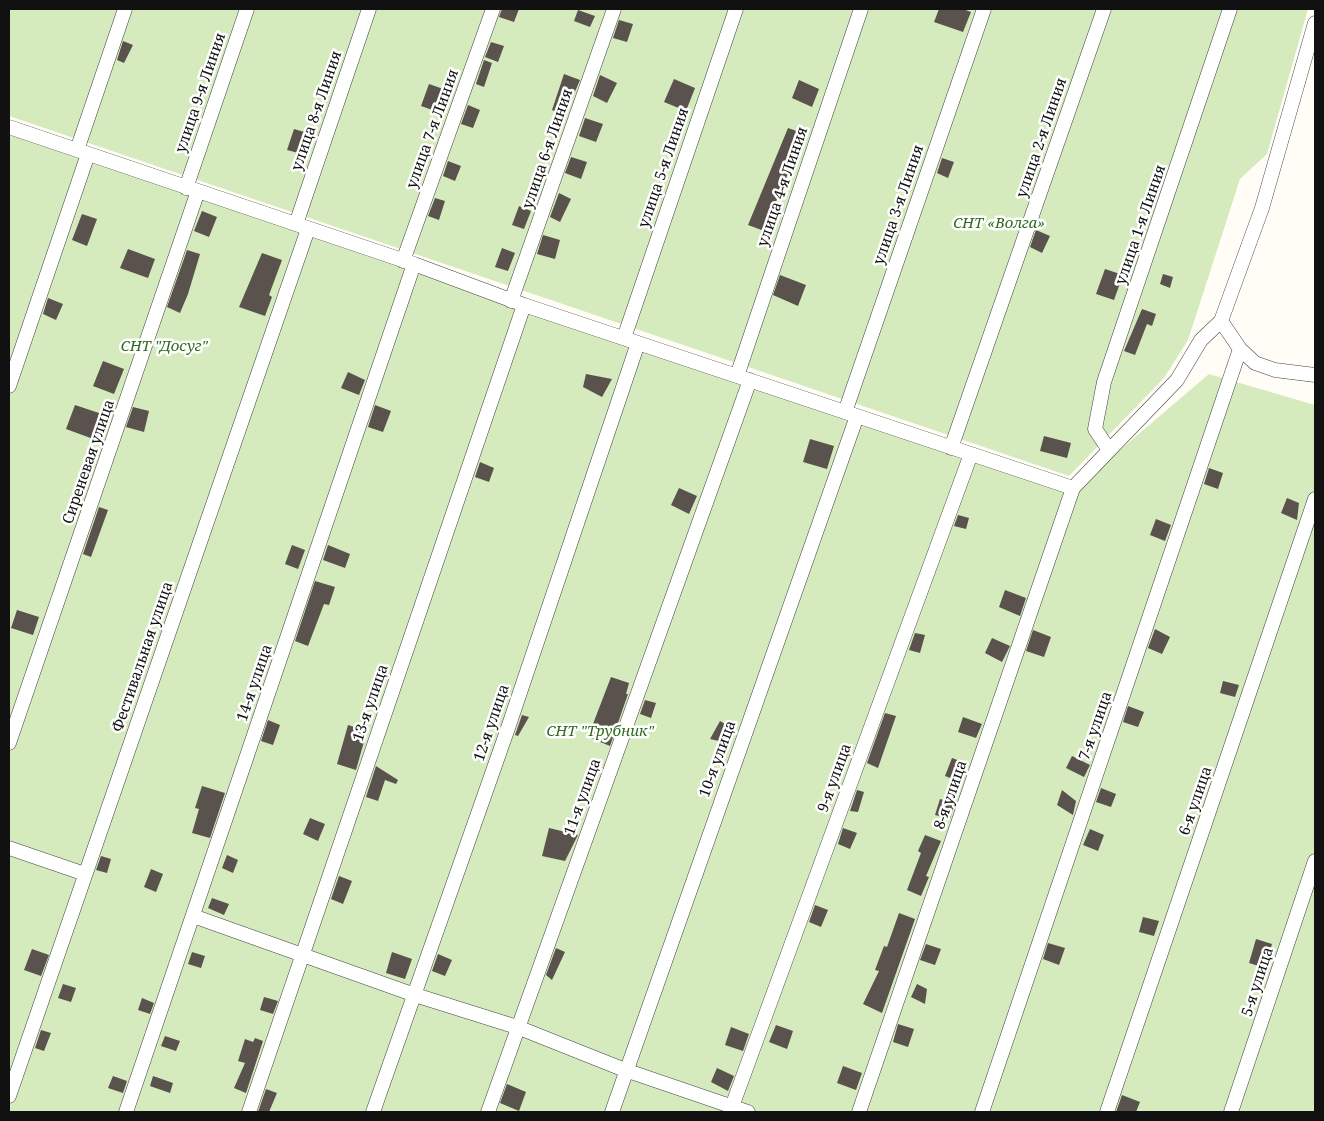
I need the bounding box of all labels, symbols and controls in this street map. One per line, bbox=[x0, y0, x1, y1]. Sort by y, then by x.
street label: улица 9-я Линия bbox=[172, 31, 230, 155]
street label: улица 8-я Линия bbox=[288, 49, 346, 173]
street label: улица 7-я Линия bbox=[403, 67, 463, 191]
street label: улица 2-я Линия bbox=[1013, 76, 1071, 200]
street label: улица 6-я Линия bbox=[519, 87, 577, 211]
street label: улица 5-я Линия bbox=[635, 106, 693, 230]
street label: улица 4-я Линия bbox=[754, 125, 812, 249]
street label: улица 3-я Линия bbox=[870, 143, 928, 267]
street label: улица 1-я Линия bbox=[1112, 163, 1170, 287]
park label: СНТ «Волга» bbox=[953, 215, 1045, 233]
park label: СНТ "Досуг" bbox=[120, 338, 208, 356]
street label: Сиреневая улица bbox=[59, 397, 119, 527]
street label: Фестивальная улица bbox=[109, 579, 177, 735]
street label: 14-я улица bbox=[233, 642, 277, 724]
street label: 13-я улица bbox=[349, 662, 393, 744]
street label: 12-я улица bbox=[470, 682, 514, 764]
street label: 7-я улица bbox=[1076, 689, 1116, 763]
street label: 10-я улица bbox=[696, 718, 740, 800]
park label: СНТ "Трубник" bbox=[546, 723, 654, 741]
street label: 9-я улица bbox=[814, 741, 856, 815]
street label: 11-я улица bbox=[561, 756, 605, 838]
street label: 8-я улица bbox=[931, 758, 971, 832]
street label: 6-я улица bbox=[1176, 764, 1216, 838]
street label: 5-я улица bbox=[1238, 945, 1278, 1019]

